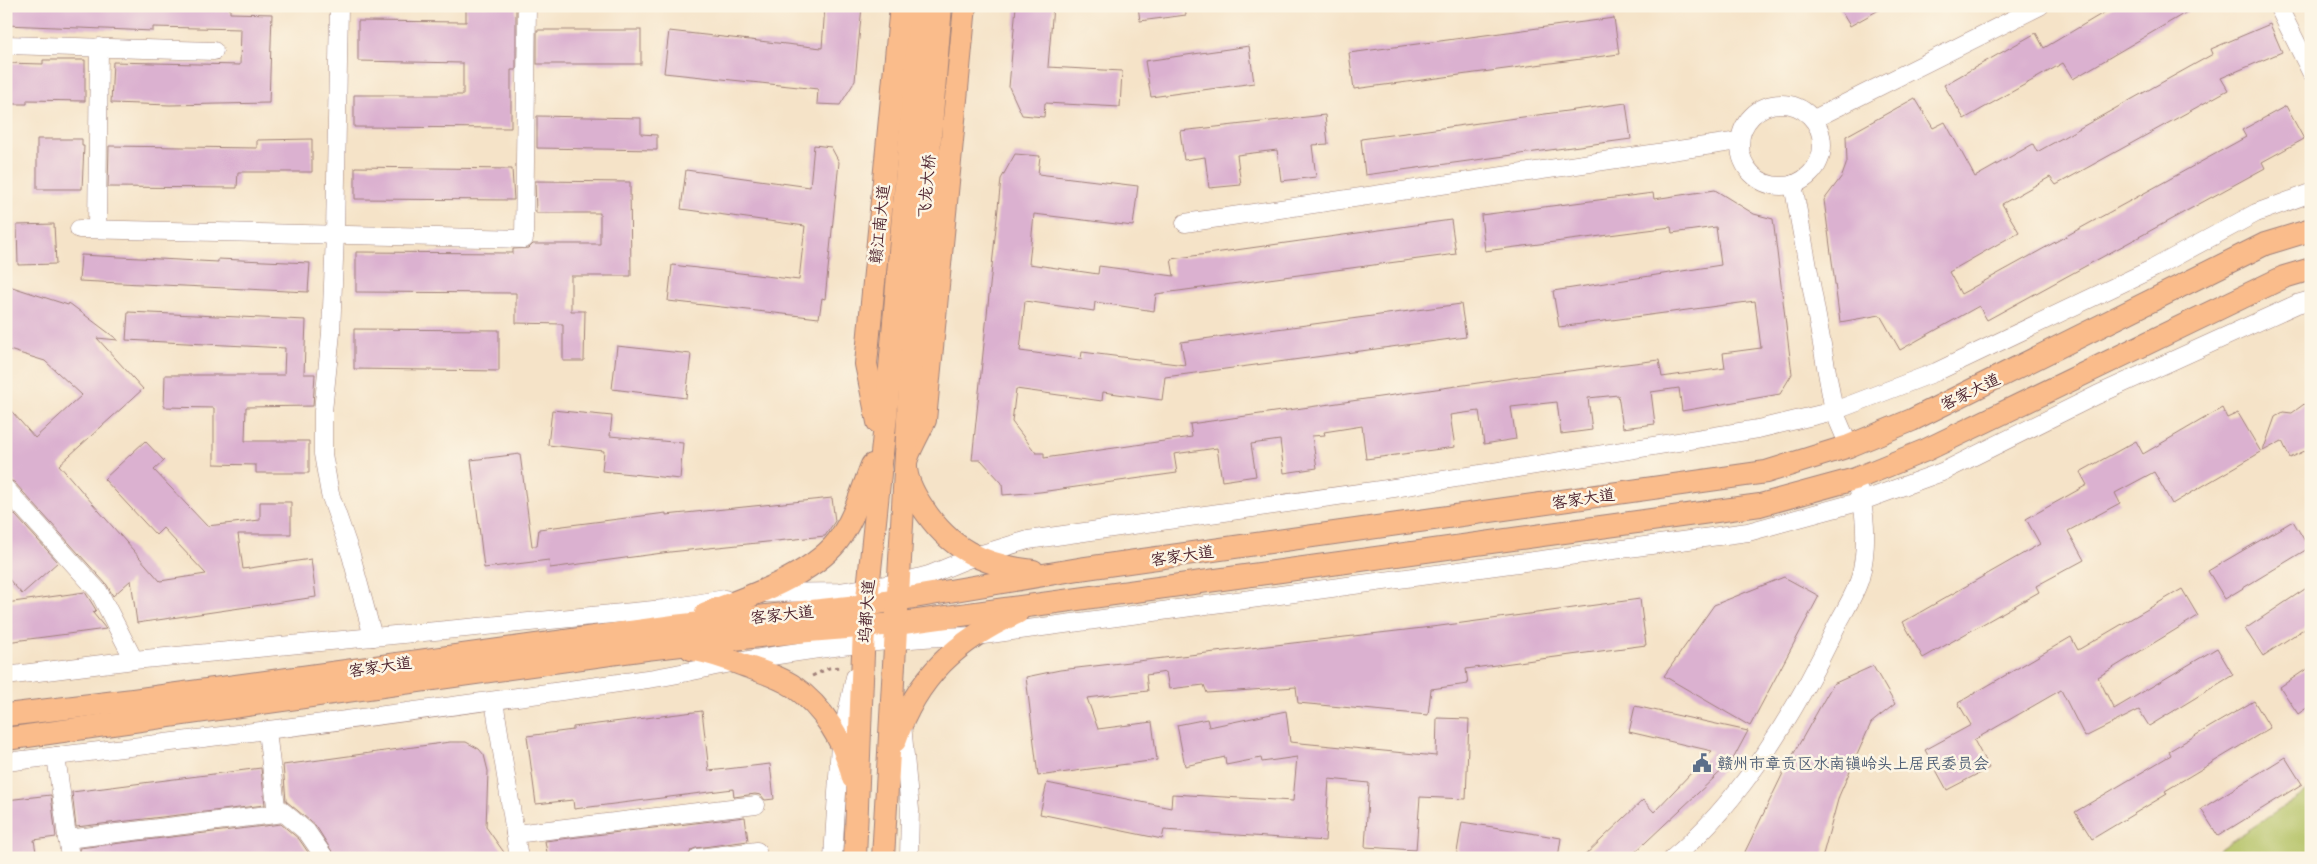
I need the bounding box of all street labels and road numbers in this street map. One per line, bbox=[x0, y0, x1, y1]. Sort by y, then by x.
street label: 飞龙大桥 bbox=[910, 153, 940, 219]
street label: 赣江南大道 bbox=[862, 183, 894, 265]
street label: 客家大道 bbox=[1936, 365, 2004, 415]
street label: 客家大道 bbox=[1549, 481, 1616, 513]
street label: 客家大道 bbox=[1148, 538, 1215, 570]
street label: 坞都大道 bbox=[851, 578, 879, 644]
street label: 客家大道 bbox=[749, 598, 815, 628]
street label: 客家大道 bbox=[346, 649, 413, 681]

